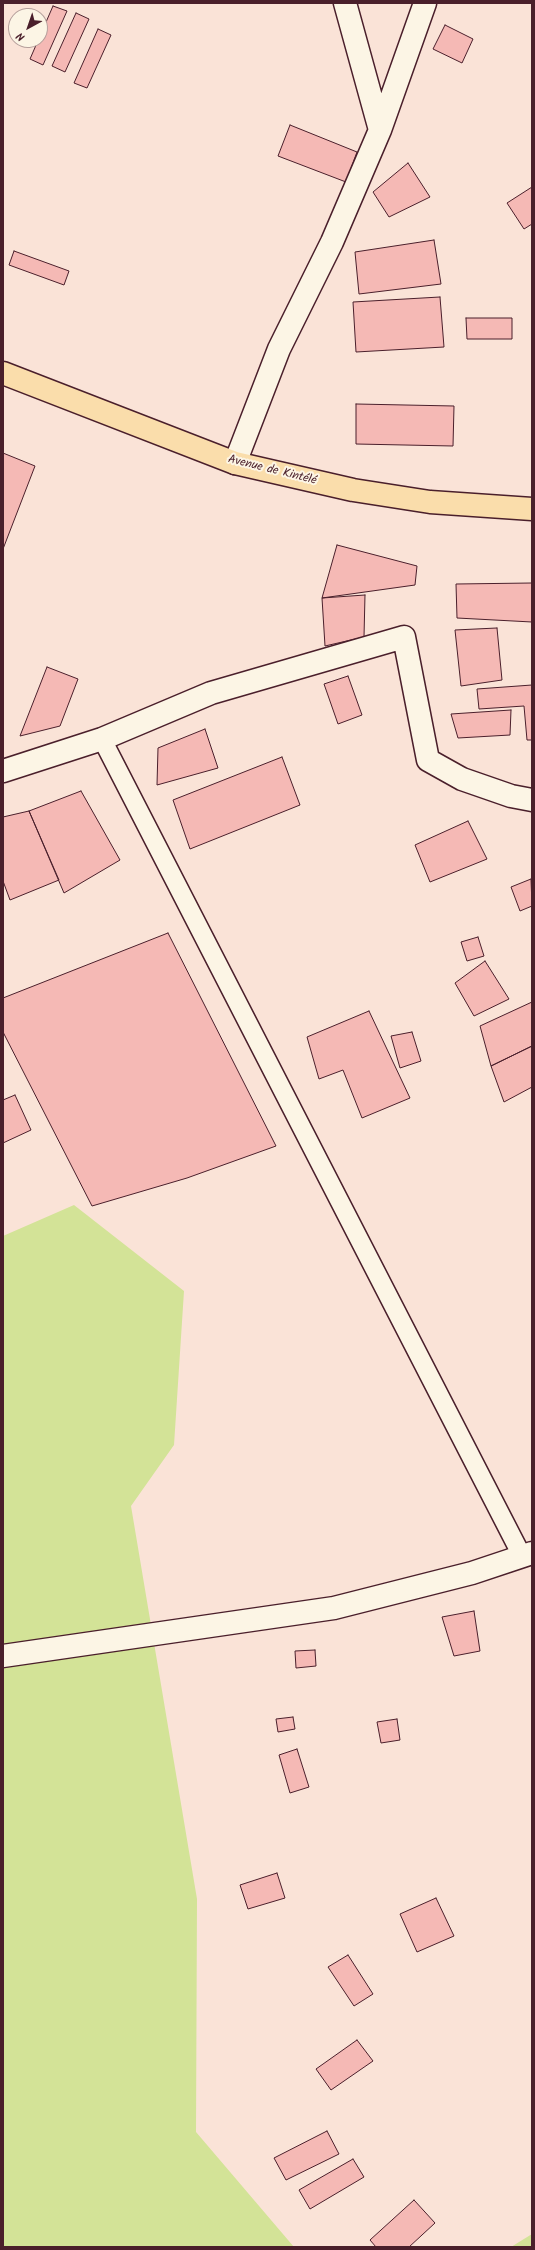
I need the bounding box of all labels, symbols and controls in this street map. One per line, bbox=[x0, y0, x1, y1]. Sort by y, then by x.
north arrow bbox=[8, 8, 48, 48]
text: N bbox=[12, 27, 29, 46]
street label: Avenue de Kintélé bbox=[226, 453, 318, 489]

